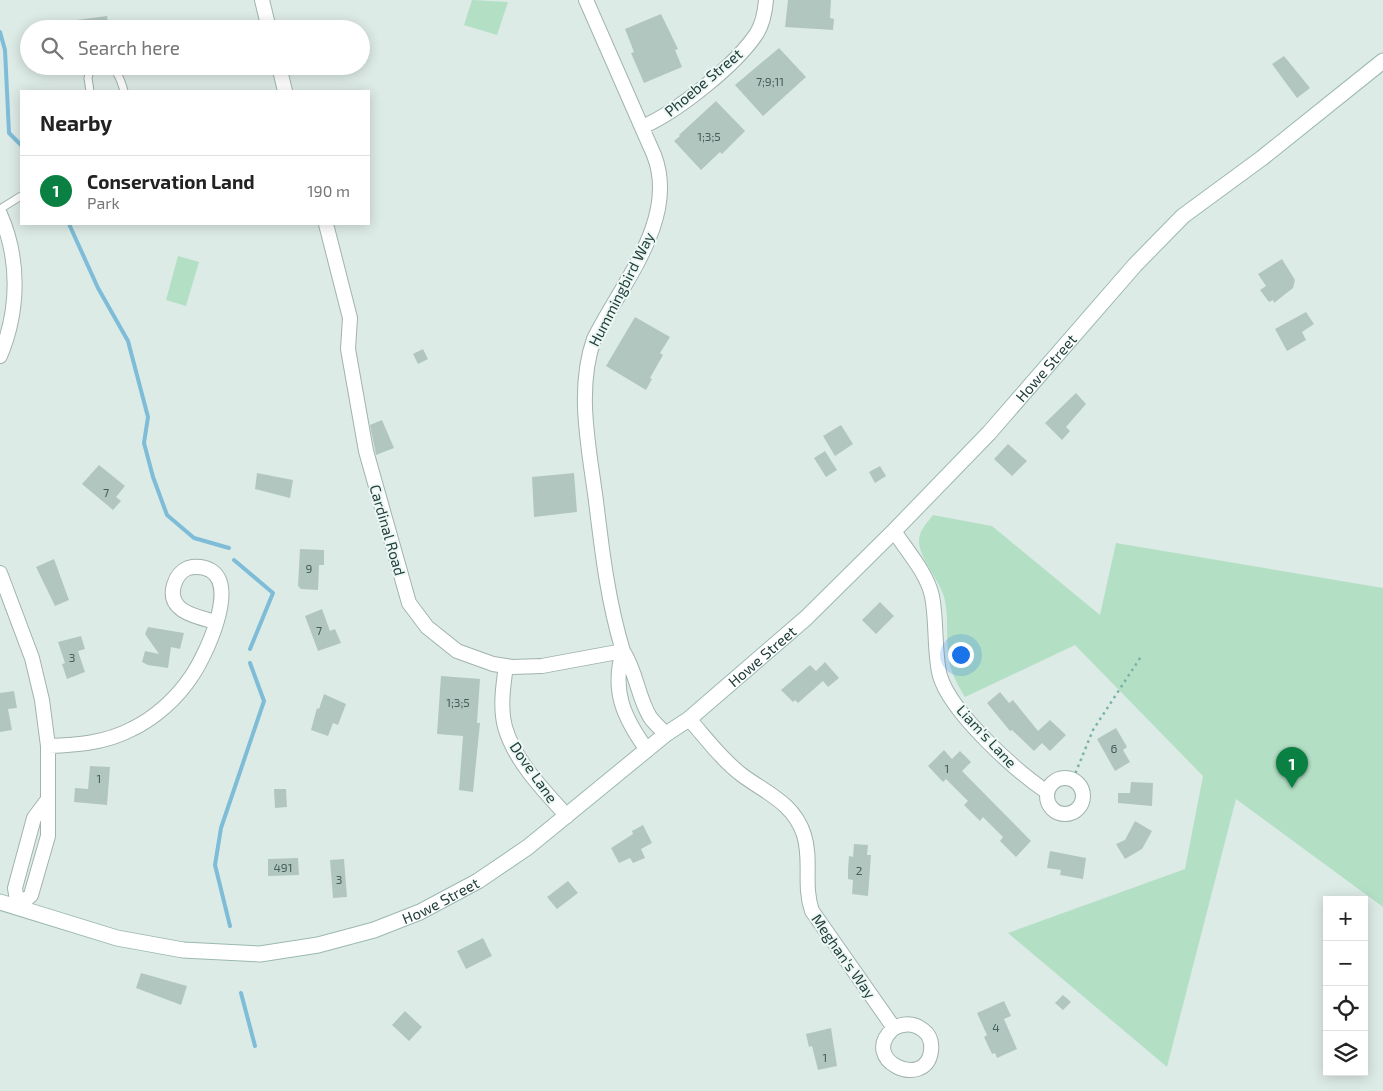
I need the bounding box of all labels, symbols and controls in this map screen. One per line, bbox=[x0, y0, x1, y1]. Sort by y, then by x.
search box bbox=[20, 20, 370, 75]
icon: search bbox=[38, 34, 66, 62]
text: Search here bbox=[78, 36, 180, 59]
street label: Phoebe Street bbox=[661, 44, 746, 120]
house number: 7;9;11 bbox=[756, 74, 784, 88]
text: Nearby bbox=[40, 110, 112, 135]
house number: 1;3;5 bbox=[697, 129, 721, 143]
text: Conservation Land bbox=[87, 170, 255, 193]
text: 1 bbox=[53, 181, 59, 200]
text: 190 m bbox=[307, 181, 350, 200]
text: Park bbox=[87, 193, 120, 212]
street label: Hummingbird Way bbox=[584, 229, 658, 349]
street label: Howe Street bbox=[1011, 330, 1080, 405]
street label: Cardinal Road bbox=[366, 482, 410, 578]
house number: 7 bbox=[103, 485, 109, 499]
house number: 9 bbox=[306, 561, 313, 575]
street label: Howe Street bbox=[724, 622, 800, 690]
house number: 7 bbox=[316, 623, 322, 637]
your location bbox=[948, 642, 974, 668]
house number: 3 bbox=[69, 650, 75, 664]
house number: 1;3;5 bbox=[446, 695, 470, 709]
street label: Liam's Lane bbox=[953, 701, 1021, 771]
street label: Dove Lane bbox=[506, 738, 562, 806]
house number: 6 bbox=[1111, 741, 1118, 755]
pin: 1 bbox=[1276, 747, 1308, 788]
house number: 1 bbox=[945, 761, 949, 775]
house number: 1 bbox=[97, 771, 101, 785]
house number: 491 bbox=[273, 860, 293, 874]
house number: 2 bbox=[856, 863, 863, 877]
house number: 3 bbox=[336, 872, 342, 886]
street label: Howe Street bbox=[399, 873, 482, 927]
map controls bbox=[1323, 896, 1368, 1076]
button: + bbox=[1323, 896, 1368, 941]
street label: Meghan's Way bbox=[808, 910, 880, 1002]
button: − bbox=[1323, 941, 1368, 986]
button: locate bbox=[1323, 986, 1368, 1031]
house number: 4 bbox=[992, 1020, 1000, 1034]
button: layers bbox=[1323, 1031, 1368, 1076]
house number: 1 bbox=[823, 1050, 827, 1064]

